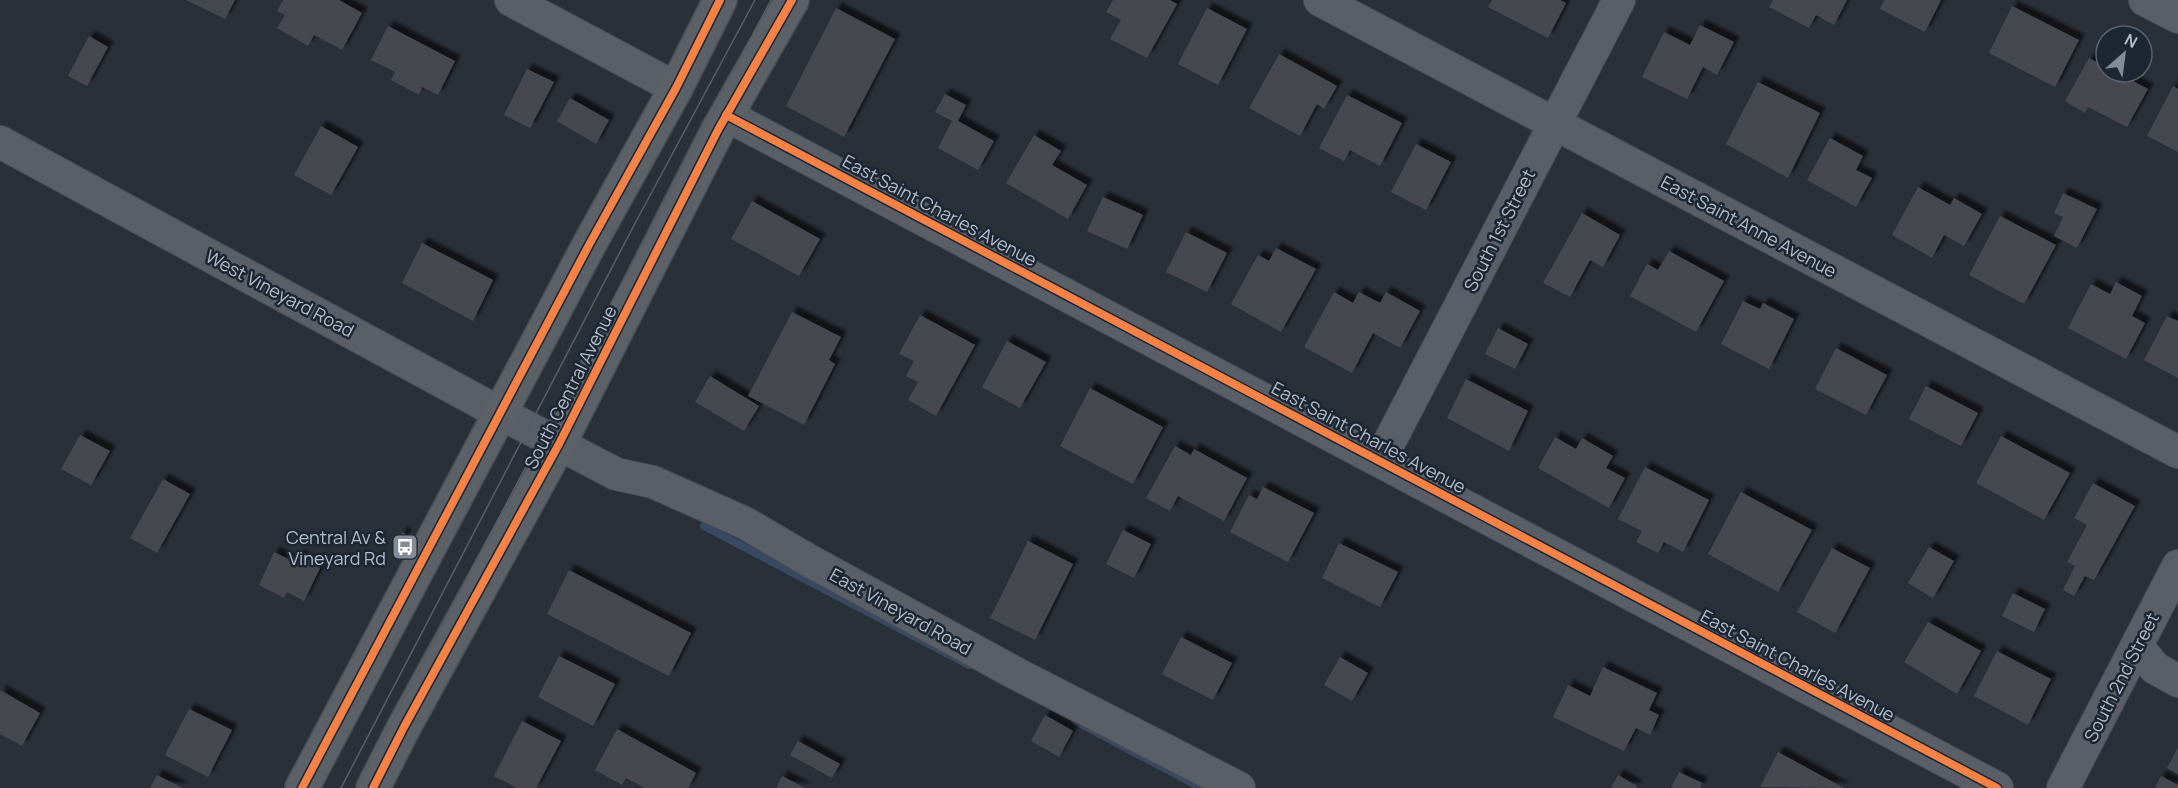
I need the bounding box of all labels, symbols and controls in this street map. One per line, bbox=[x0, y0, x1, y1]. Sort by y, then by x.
north arrow bbox=[2094, 24, 2154, 84]
text: N bbox=[2121, 28, 2141, 53]
street label: East Saint Charles Avenue bbox=[839, 149, 1041, 271]
street label: South 1st Street bbox=[1458, 165, 1540, 295]
street label: East Saint Anne Avenue bbox=[1657, 169, 1841, 283]
street label: West Vineyard Road bbox=[202, 244, 358, 342]
street label: South Central Avenue bbox=[518, 301, 622, 473]
street label: East Saint Charles Avenue bbox=[1268, 376, 1470, 498]
place label: Central Av & Vineyard Rd bbox=[286, 525, 386, 570]
bus stop icon: Central Av & Vineyard Rd bbox=[390, 532, 420, 562]
street label: East Vineyard Road bbox=[826, 562, 976, 660]
street label: East Saint Charles Avenue bbox=[1697, 604, 1899, 726]
street label: South 2nd Street bbox=[2078, 608, 2164, 746]

